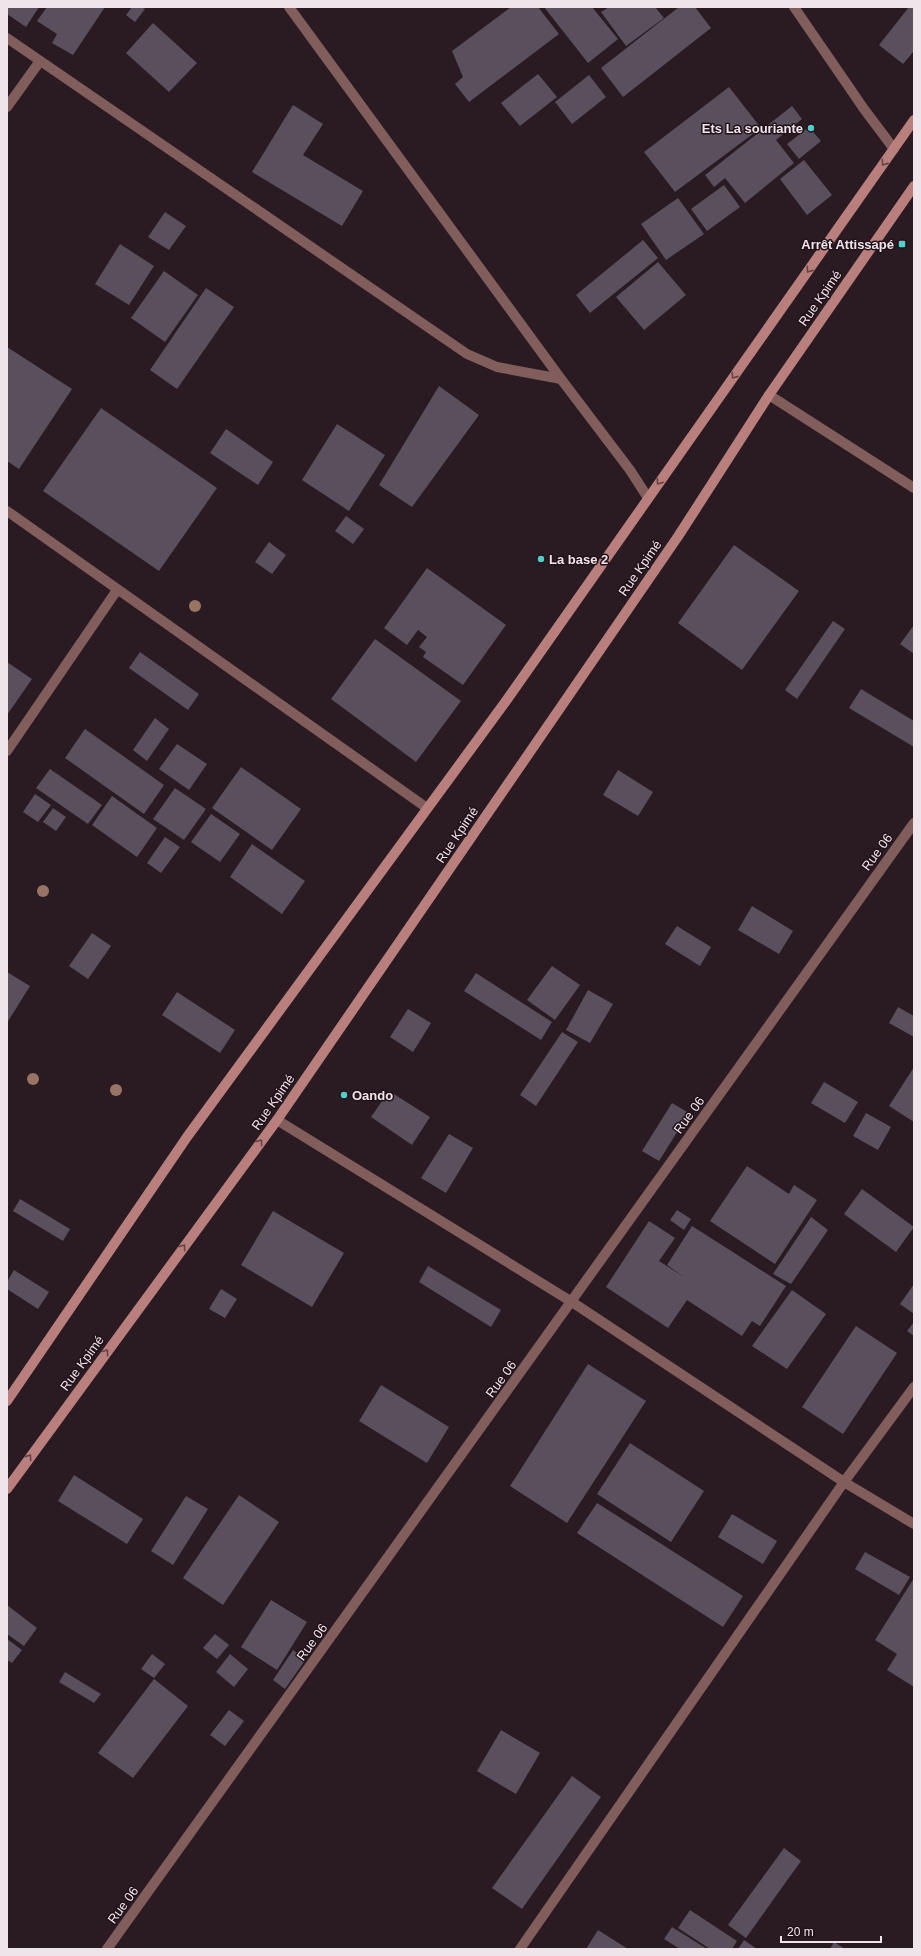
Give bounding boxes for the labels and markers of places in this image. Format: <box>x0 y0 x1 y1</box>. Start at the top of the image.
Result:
place label: Ets La souriante <box>702 121 803 136</box>
marker: Ets La souriante <box>806 123 816 133</box>
place label: Arrêt Attissapé <box>801 237 894 252</box>
marker: Arrêt Attissapé <box>897 239 907 249</box>
place label: La base 2 <box>549 552 608 567</box>
marker: La base 2 <box>536 554 546 564</box>
place label: Oando <box>352 1088 393 1103</box>
marker: Oando <box>339 1090 349 1100</box>

